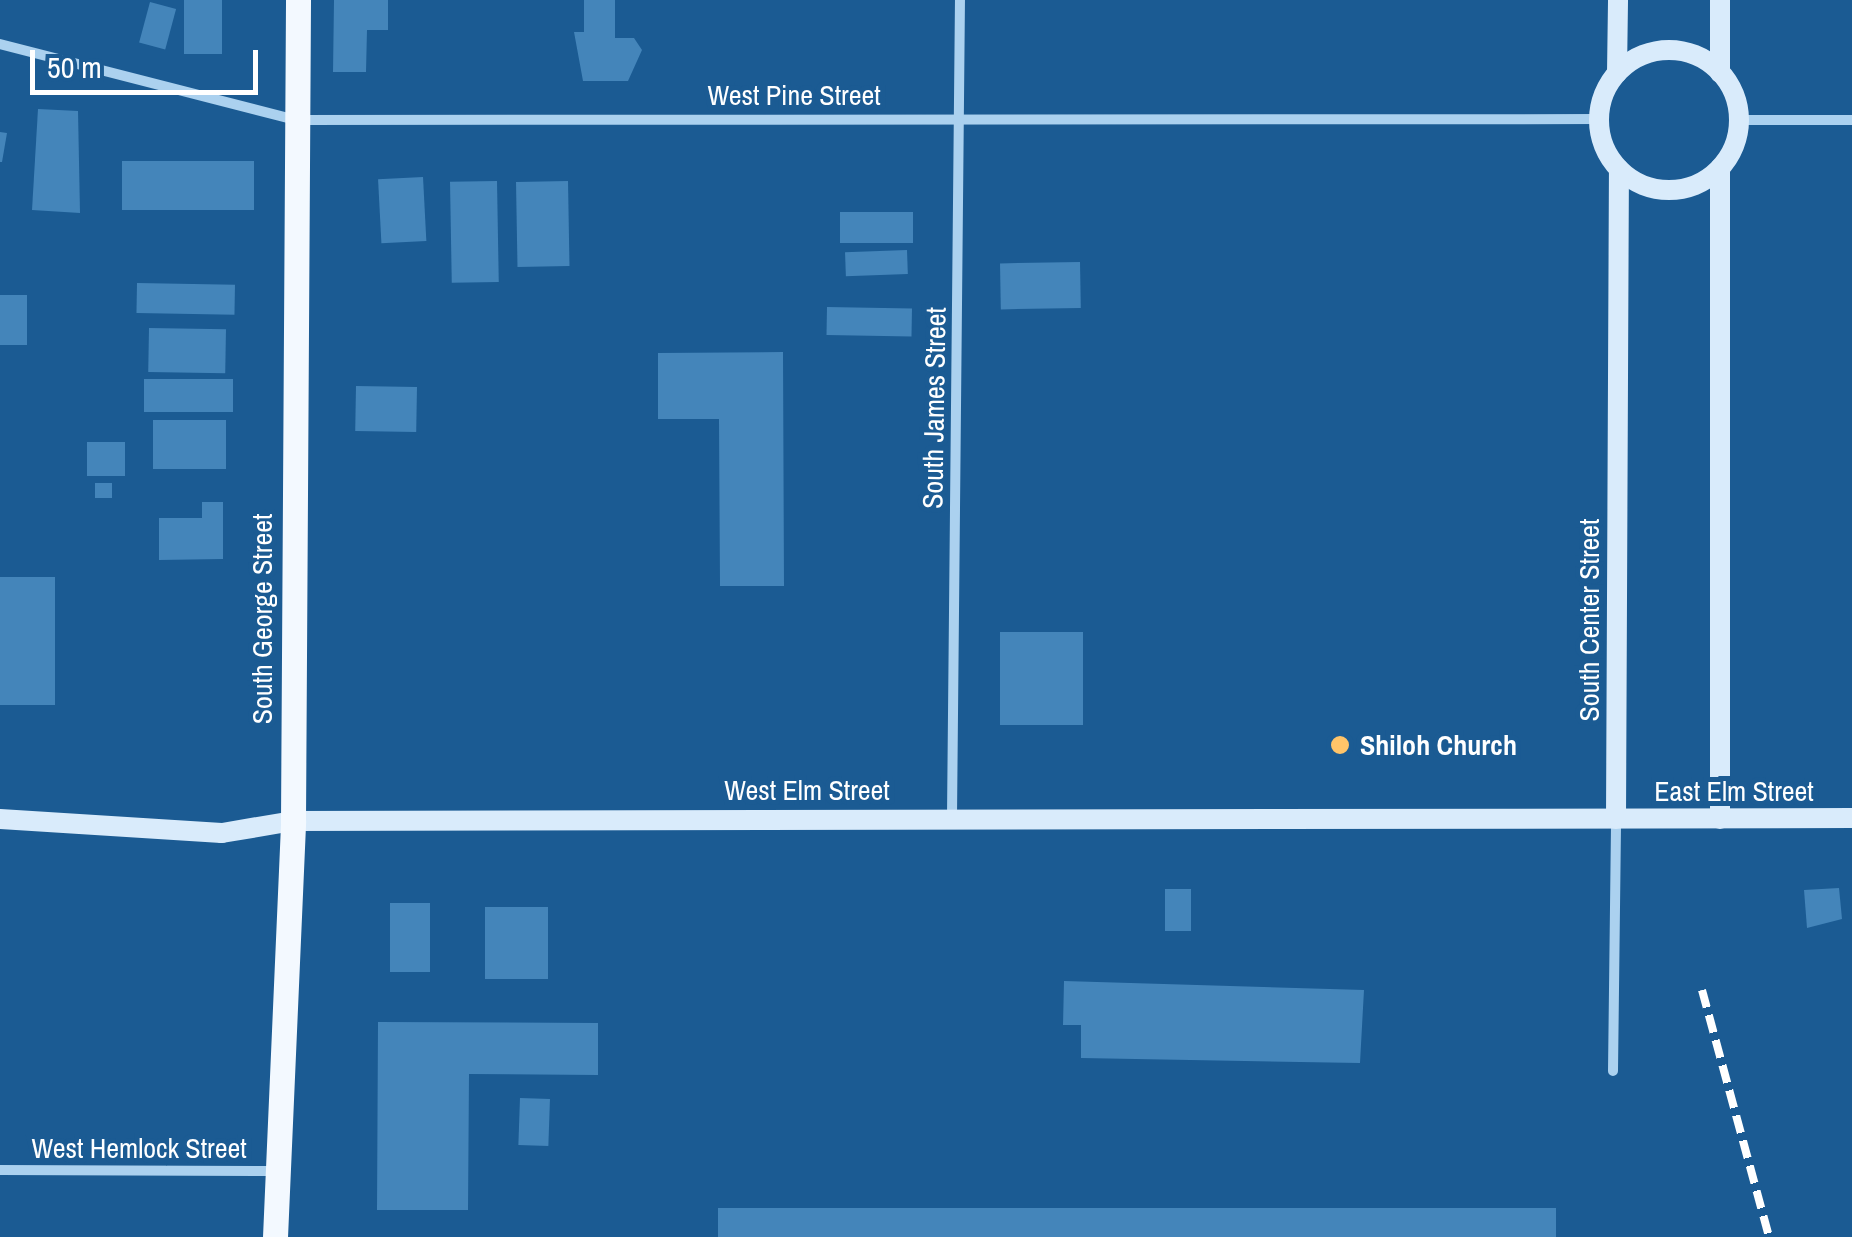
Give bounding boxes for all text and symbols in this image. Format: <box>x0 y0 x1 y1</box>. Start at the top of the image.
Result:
scale bar <box>35 30 262 92</box>
text: 50 m <box>47 47 102 87</box>
street label: West Pine Street <box>707 78 881 112</box>
street label: South James Street <box>915 307 953 509</box>
street label: South George Street <box>245 514 279 724</box>
street label: South Center Street <box>1572 519 1606 721</box>
place label: Shiloh Church <box>1360 728 1517 762</box>
marker: Shiloh Church <box>1329 734 1351 756</box>
street label: West Elm Street <box>724 773 890 807</box>
street label: East Elm Street <box>1654 774 1814 808</box>
street label: West Hemlock Street <box>31 1131 247 1165</box>

